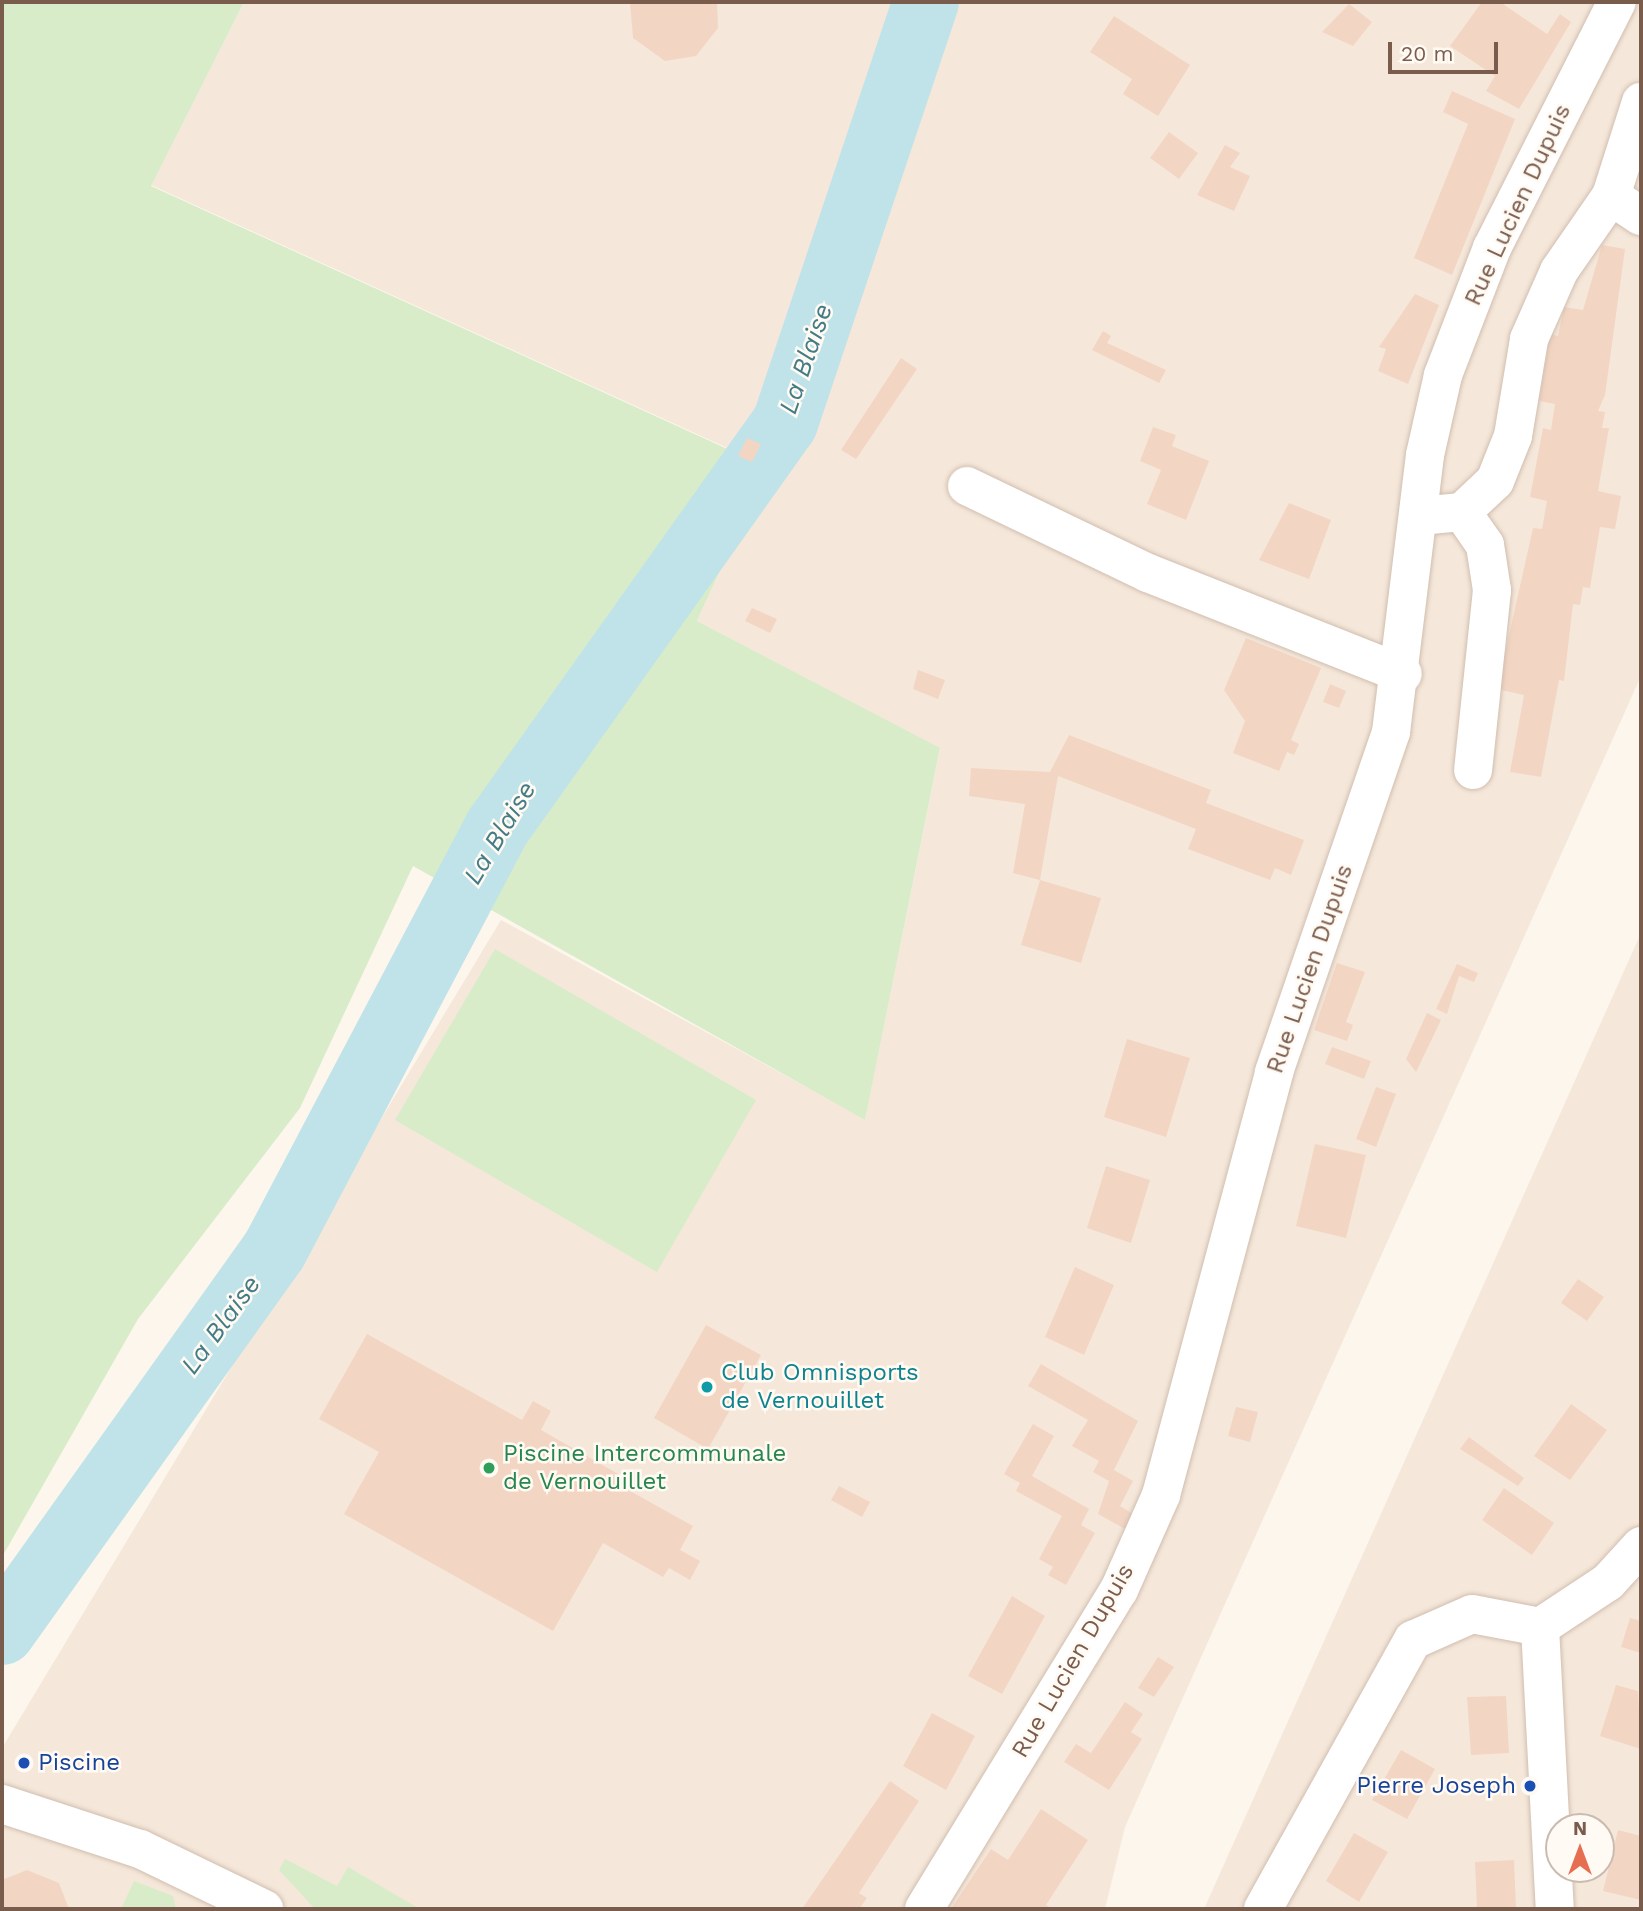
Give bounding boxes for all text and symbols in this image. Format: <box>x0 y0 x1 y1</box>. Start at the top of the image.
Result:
scale bar <box>1391 28 1501 72</box>
text: 20 m <box>1401 41 1453 66</box>
street label: Rue Lucien Dupuis <box>1459 100 1577 310</box>
water label: La Blaise <box>773 300 839 418</box>
water label: La Blaise <box>457 776 543 890</box>
street label: Rue Lucien Dupuis <box>1261 861 1359 1077</box>
water label: La Blaise <box>175 1270 267 1380</box>
place label: Club Omnisports de Vernouillet <box>721 1359 919 1415</box>
marker: Club Omnisports de Vernouillet <box>699 1379 715 1395</box>
place label: Piscine Intercommunale de Vernouillet <box>503 1440 786 1496</box>
marker: Piscine Intercommunale de Vernouillet <box>481 1460 497 1476</box>
street label: Rue Lucien Dupuis <box>1006 1559 1140 1763</box>
place label: Piscine <box>38 1749 120 1777</box>
marker: Piscine <box>16 1755 32 1771</box>
place label: Pierre Joseph <box>1356 1772 1516 1800</box>
marker: Pierre Joseph <box>1522 1778 1538 1794</box>
north arrow <box>1545 1813 1615 1883</box>
text: N <box>1573 1817 1587 1840</box>

